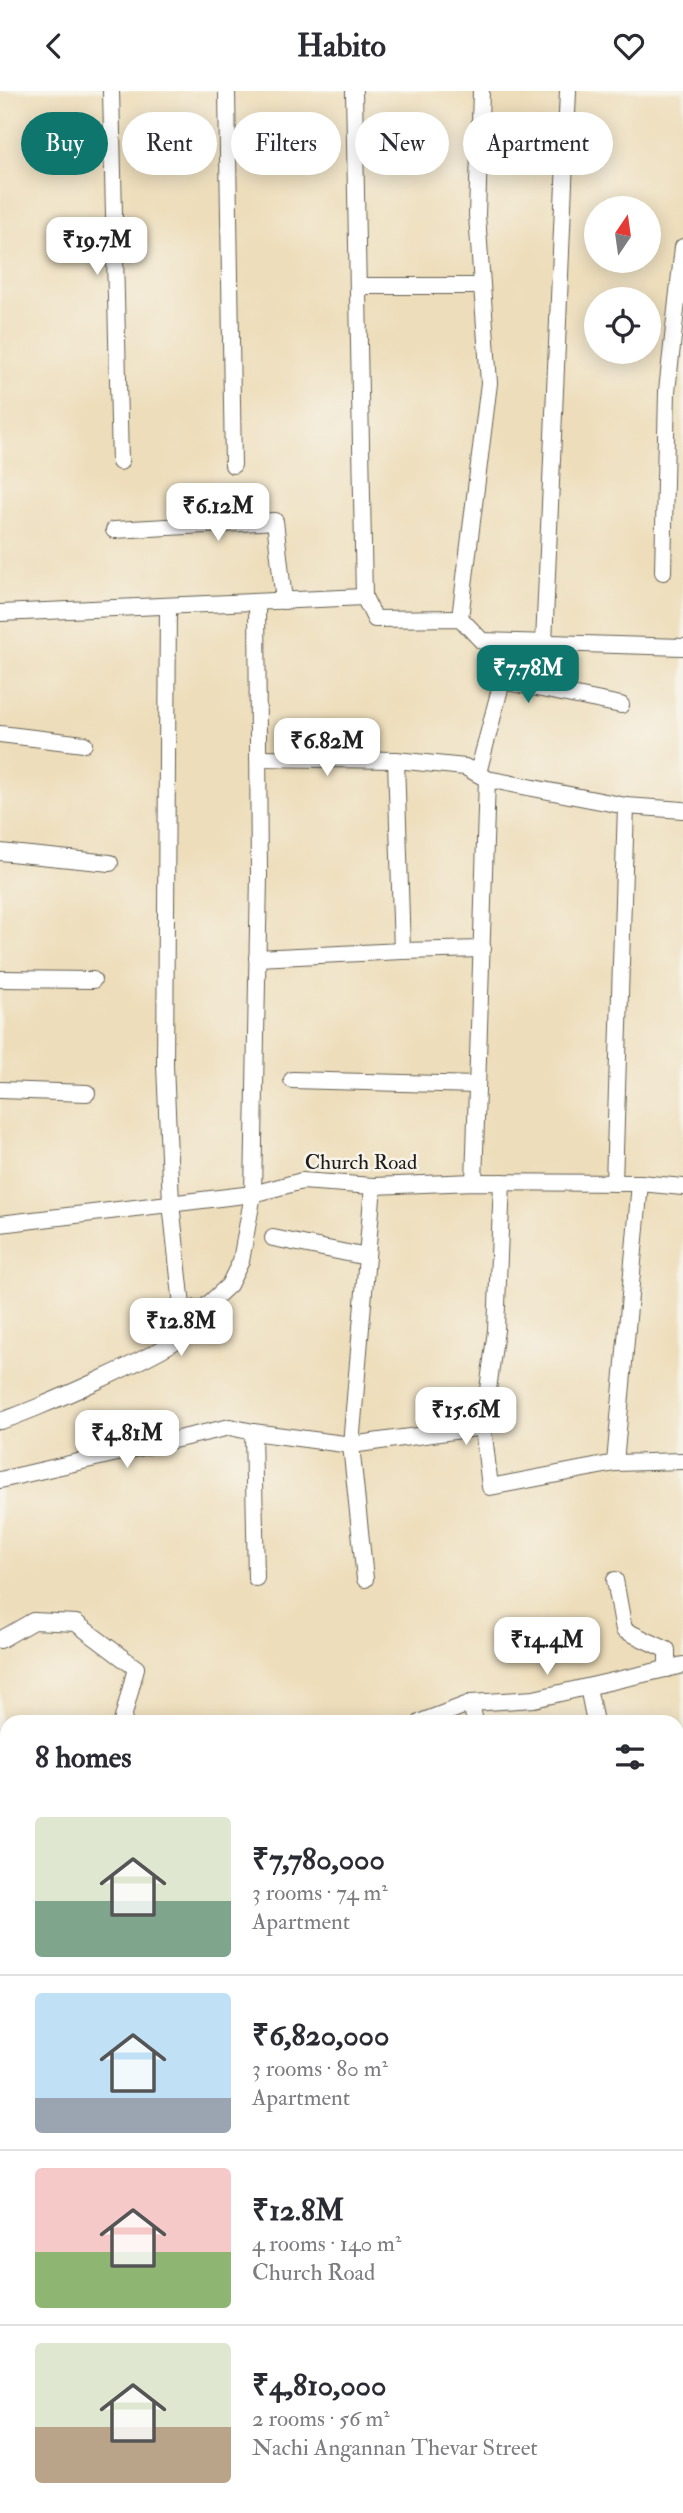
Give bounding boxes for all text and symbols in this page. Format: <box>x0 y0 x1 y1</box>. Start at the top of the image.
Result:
text: Habito <box>297 26 386 66</box>
icon: back <box>35 27 73 65</box>
icon: heart <box>610 27 648 65</box>
chip: Buy <box>21 112 108 175</box>
chip: Rent <box>122 112 217 175</box>
chip: Filters <box>231 112 341 175</box>
chip: New <box>355 112 449 175</box>
chip: Apartment <box>463 112 613 175</box>
north arrow <box>584 196 662 273</box>
map controls <box>584 196 661 364</box>
pin: ₹19.7M <box>40 218 154 277</box>
text: ₹19.7M <box>62 225 132 254</box>
button: locate <box>584 287 661 364</box>
pin: ₹6.12M <box>161 483 275 543</box>
text: ₹6.12M <box>182 491 254 520</box>
pin: ₹7.78M <box>471 645 585 705</box>
text: ₹7.78M <box>493 653 563 682</box>
pin: ₹6.82M <box>270 719 384 778</box>
text: ₹6.82M <box>290 726 364 755</box>
street label: Church Road <box>305 1149 418 1176</box>
pin: ₹12.8M <box>124 1299 238 1358</box>
text: ₹12.8M <box>146 1306 216 1335</box>
pin: ₹15.6M <box>409 1387 523 1447</box>
text: ₹15.6M <box>431 1395 501 1424</box>
pin: ₹4.81M <box>70 1411 184 1470</box>
text: ₹4.81M <box>91 1418 163 1447</box>
pin: ₹14.4M <box>490 1617 604 1677</box>
text: ₹14.4M <box>510 1625 584 1654</box>
icon: filters <box>611 1738 649 1776</box>
text: 8 homes <box>35 1739 132 1776</box>
text: ₹7,780,000 <box>252 1841 385 1878</box>
icon: home <box>91 1845 175 1929</box>
text: 3 rooms · 74 m² <box>252 1878 388 1907</box>
text: Apartment <box>252 1907 350 1936</box>
text: ₹6,820,000 <box>252 2017 389 2054</box>
icon: home <box>91 2021 175 2105</box>
text: 3 rooms · 80 m² <box>252 2054 388 2083</box>
text: Apartment <box>252 2083 350 2112</box>
text: ₹12.8M <box>252 2192 344 2229</box>
icon: home <box>91 2196 175 2280</box>
text: 4 rooms · 140 m² <box>252 2229 401 2258</box>
text: Church Road <box>252 2258 375 2287</box>
text: ₹4,810,000 <box>252 2367 386 2404</box>
icon: home <box>91 2371 175 2455</box>
text: 2 rooms · 56 m² <box>252 2404 390 2433</box>
text: Nachi Angannan Thevar Street <box>252 2433 538 2462</box>

